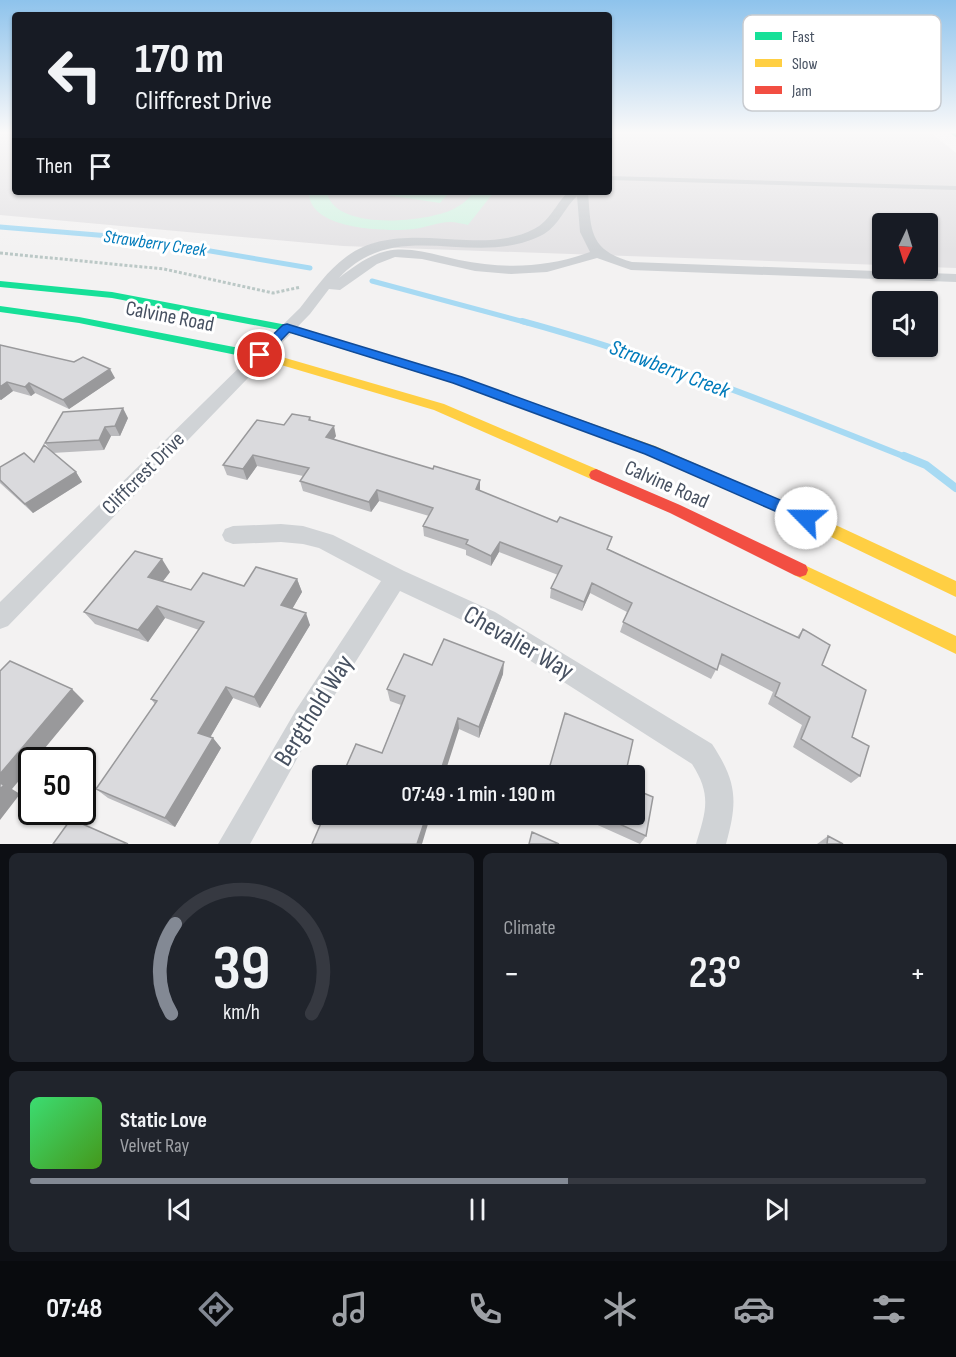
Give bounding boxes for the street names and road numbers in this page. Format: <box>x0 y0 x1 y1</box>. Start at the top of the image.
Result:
street label: Calvine Road <box>124 296 216 337</box>
street label: Cliffcrest Drive <box>97 427 190 520</box>
street label: Calvine Road <box>621 455 713 514</box>
street label: Chevalier Way <box>458 599 579 687</box>
street label: Bergthold Way <box>268 650 360 772</box>

